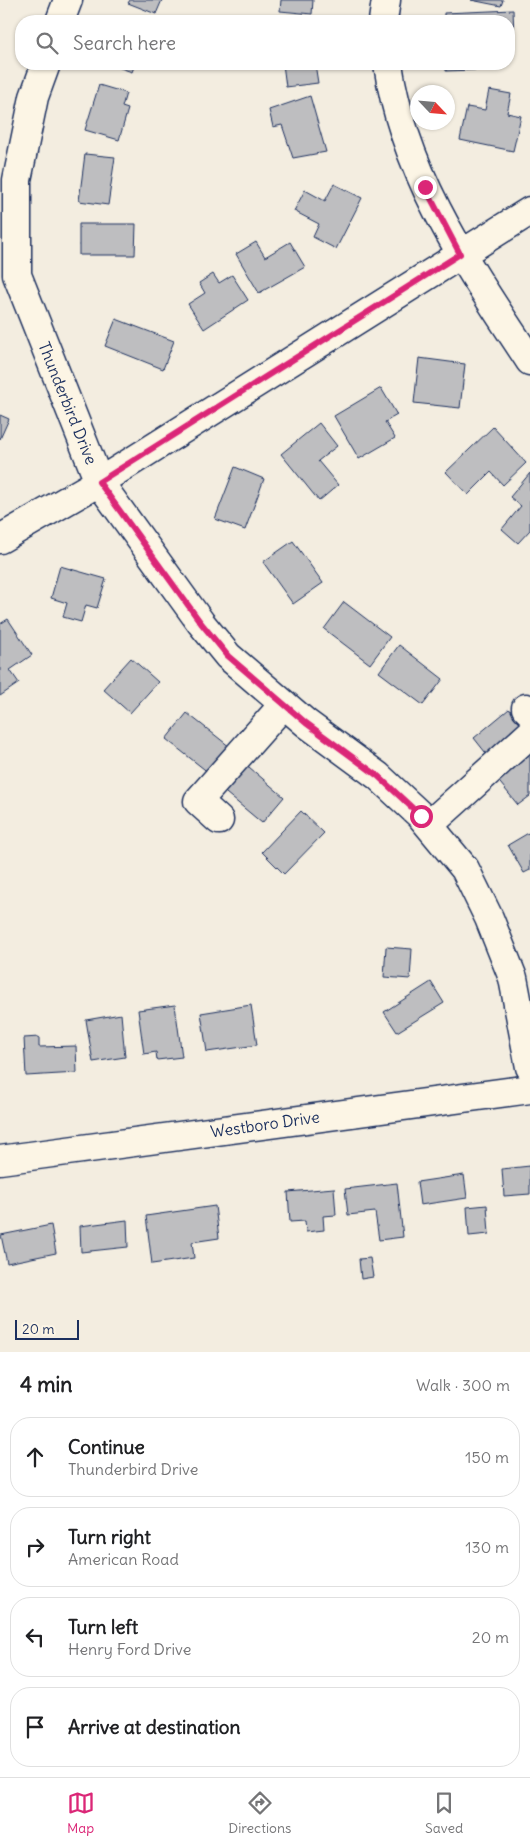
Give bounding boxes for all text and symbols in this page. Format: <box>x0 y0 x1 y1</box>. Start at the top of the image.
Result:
search box <box>15 15 515 70</box>
icon: search <box>33 29 61 57</box>
text: Search here <box>73 31 176 55</box>
north arrow <box>410 85 455 130</box>
route end <box>414 176 437 199</box>
street label: Thunderbird Drive <box>34 339 102 467</box>
route start <box>410 805 433 828</box>
street label: Westboro Drive <box>209 1106 321 1142</box>
scale bar <box>15 1317 79 1340</box>
text: 20 m <box>22 1320 55 1338</box>
text: 4 min <box>20 1371 72 1398</box>
text: Walk · 300 m <box>416 1375 510 1395</box>
text: Continue <box>68 1435 145 1459</box>
icon: ahead <box>21 1443 49 1471</box>
text: 150 m <box>465 1447 509 1467</box>
text: Thunderbird Drive <box>68 1459 198 1479</box>
text: Turn right <box>68 1525 151 1549</box>
icon: right <box>21 1533 49 1561</box>
text: 130 m <box>465 1537 509 1557</box>
text: American Road <box>68 1549 179 1569</box>
text: Turn left <box>68 1615 138 1639</box>
icon: left <box>21 1623 49 1651</box>
text: 20 m <box>472 1627 509 1647</box>
text: Henry Ford Drive <box>68 1639 191 1659</box>
icon: arrive <box>21 1713 49 1741</box>
text: Arrive at destination <box>68 1715 241 1739</box>
tab: Map <box>67 1789 95 1837</box>
tab: Directions <box>228 1789 291 1837</box>
tab: Saved <box>425 1789 463 1837</box>

